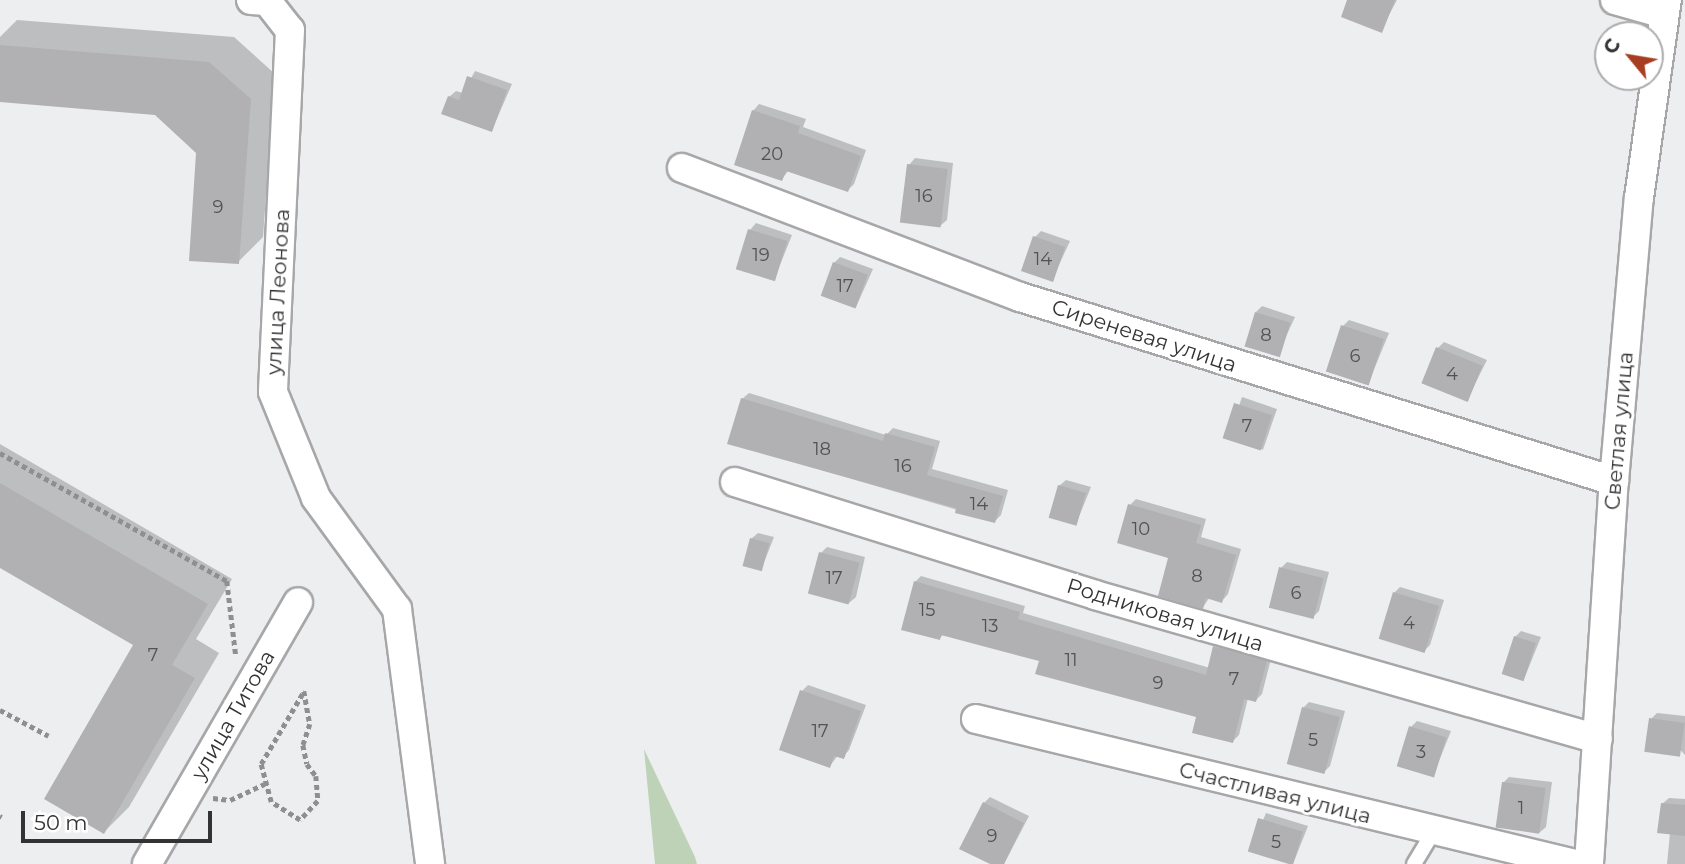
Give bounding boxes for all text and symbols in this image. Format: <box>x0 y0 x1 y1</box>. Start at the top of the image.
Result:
north arrow <box>1594 21 1664 91</box>
text: С <box>1599 35 1626 58</box>
house number: 20 <box>761 143 783 165</box>
house number: 16 <box>915 185 933 207</box>
house number: 9 <box>213 196 223 218</box>
street label: улица Леонова <box>261 208 295 376</box>
house number: 19 <box>752 244 770 266</box>
house number: 14 <box>1034 248 1052 270</box>
house number: 17 <box>836 275 854 297</box>
street label: Сиреневая улица <box>1048 294 1240 378</box>
house number: 8 <box>1260 324 1272 346</box>
house number: 6 <box>1350 345 1360 367</box>
street label: Светлая улица <box>1600 351 1638 511</box>
house number: 4 <box>1446 363 1458 385</box>
house number: 7 <box>1242 415 1252 437</box>
house number: 18 <box>813 438 831 460</box>
house number: 16 <box>894 455 912 477</box>
house number: 14 <box>970 493 988 515</box>
house number: 10 <box>1132 518 1150 540</box>
house number: 8 <box>1191 565 1203 587</box>
house number: 17 <box>825 567 843 589</box>
street label: Родниковая улица <box>1064 573 1266 657</box>
house number: 6 <box>1291 582 1301 604</box>
house number: 15 <box>919 599 935 621</box>
house number: 4 <box>1403 612 1415 634</box>
house number: 13 <box>982 615 998 637</box>
house number: 7 <box>148 644 158 666</box>
street label: улица Титова <box>186 646 280 784</box>
house number: 11 <box>1065 649 1077 671</box>
house number: 7 <box>1229 668 1239 690</box>
house number: 9 <box>1153 672 1163 694</box>
house number: 17 <box>811 720 829 742</box>
house number: 5 <box>1308 729 1318 751</box>
house number: 3 <box>1416 741 1426 763</box>
street label: Счастливая улица <box>1176 757 1374 829</box>
house number: 1 <box>1518 797 1524 819</box>
scale bar <box>24 798 215 842</box>
text: 50 m <box>34 810 88 835</box>
house number: 9 <box>987 825 997 847</box>
house number: 5 <box>1271 831 1281 853</box>

